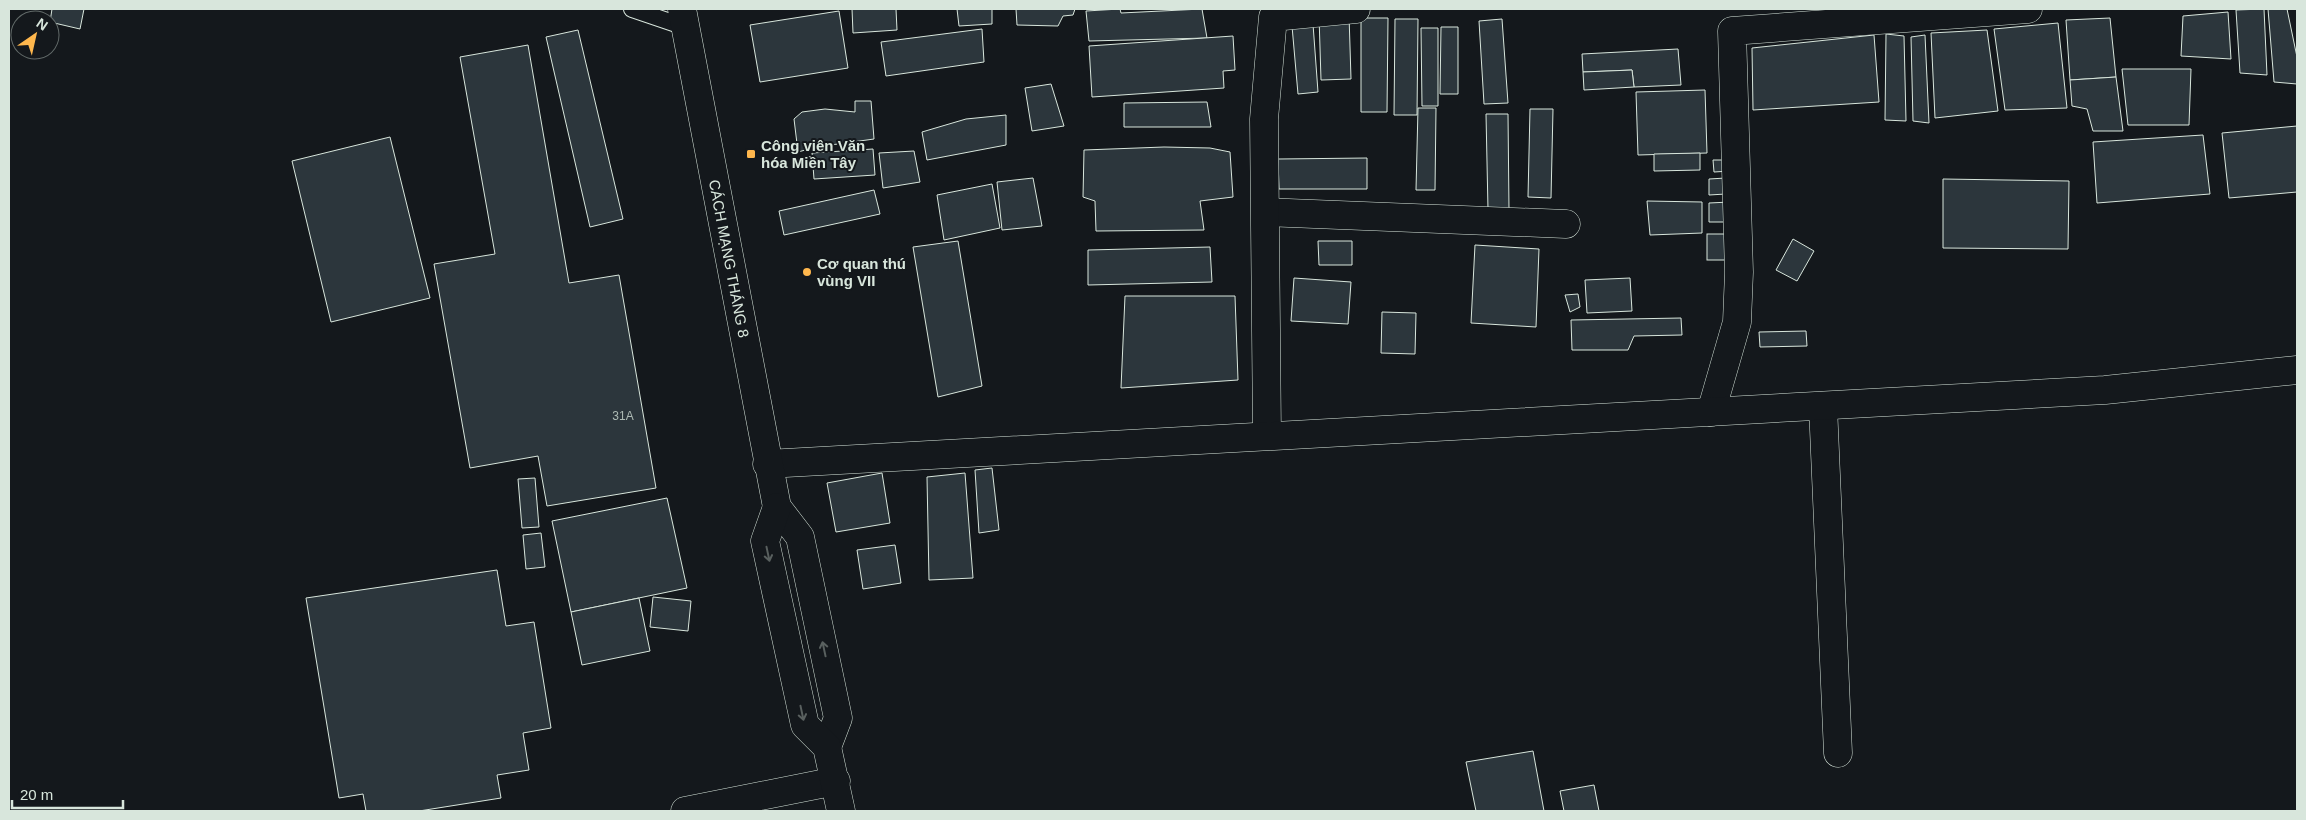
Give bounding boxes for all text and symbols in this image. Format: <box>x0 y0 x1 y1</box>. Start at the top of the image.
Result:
north arrow <box>10 10 60 60</box>
text: N <box>34 15 51 34</box>
place label: Công viên Văn hóa Miền Tây <box>761 137 865 171</box>
marker: Công viên Văn hóa Miền Tây <box>745 148 757 160</box>
street label: CÁCH MẠNG THÁNG 8 <box>706 178 753 339</box>
place label: Cơ quan thú vùng VII <box>817 255 906 289</box>
marker: Cơ quan thú vùng VII <box>801 266 813 278</box>
house number: 31A <box>612 409 634 423</box>
one-way arrow <box>764 545 773 561</box>
one-way arrow <box>818 641 828 657</box>
one-way arrow <box>798 704 807 720</box>
scale bar <box>12 778 124 810</box>
text: 20 m <box>20 786 53 803</box>

